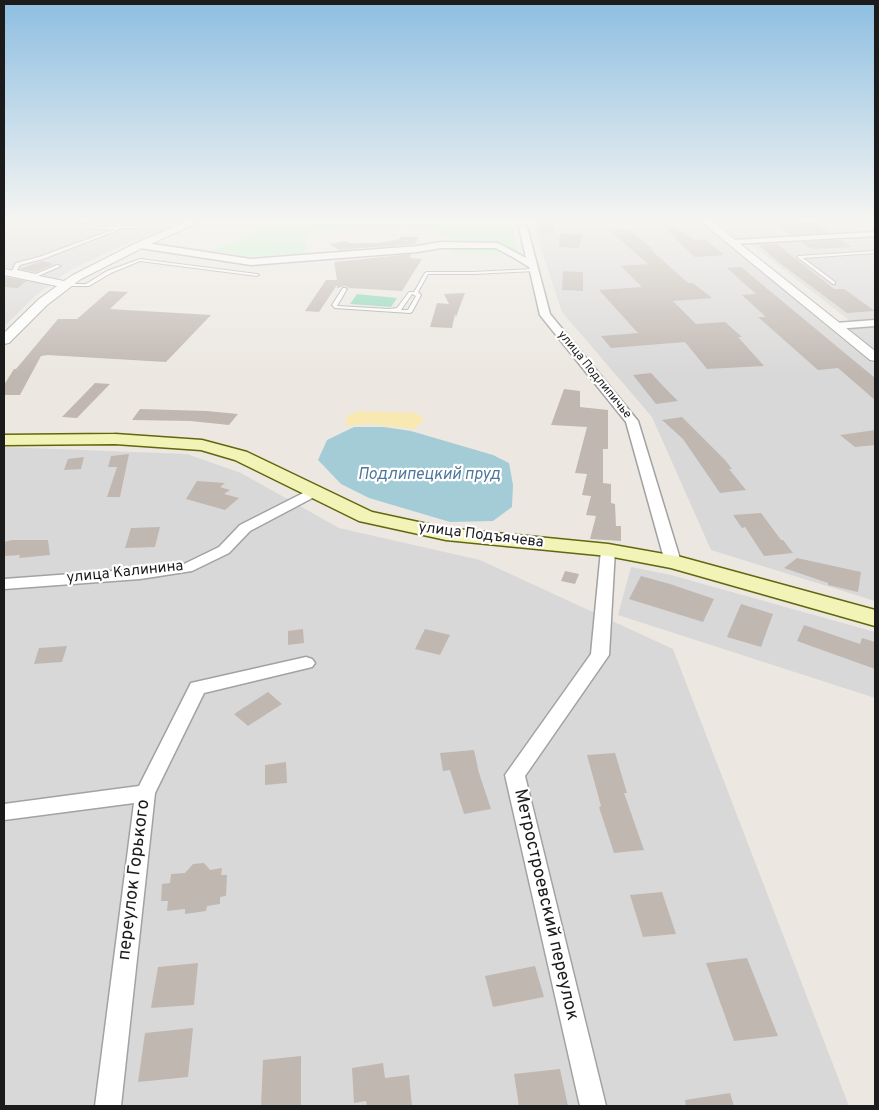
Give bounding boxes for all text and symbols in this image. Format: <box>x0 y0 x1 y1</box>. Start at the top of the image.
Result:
street label: улица Подлипичье <box>554 328 634 422</box>
water label: Подлипецкий пруд <box>358 466 500 486</box>
street label: улица Подъячева <box>417 519 545 553</box>
street label: улица Калинина <box>66 558 184 588</box>
street label: Метростроевский переулок <box>508 787 582 1023</box>
street label: переулок Горького <box>114 798 156 962</box>

